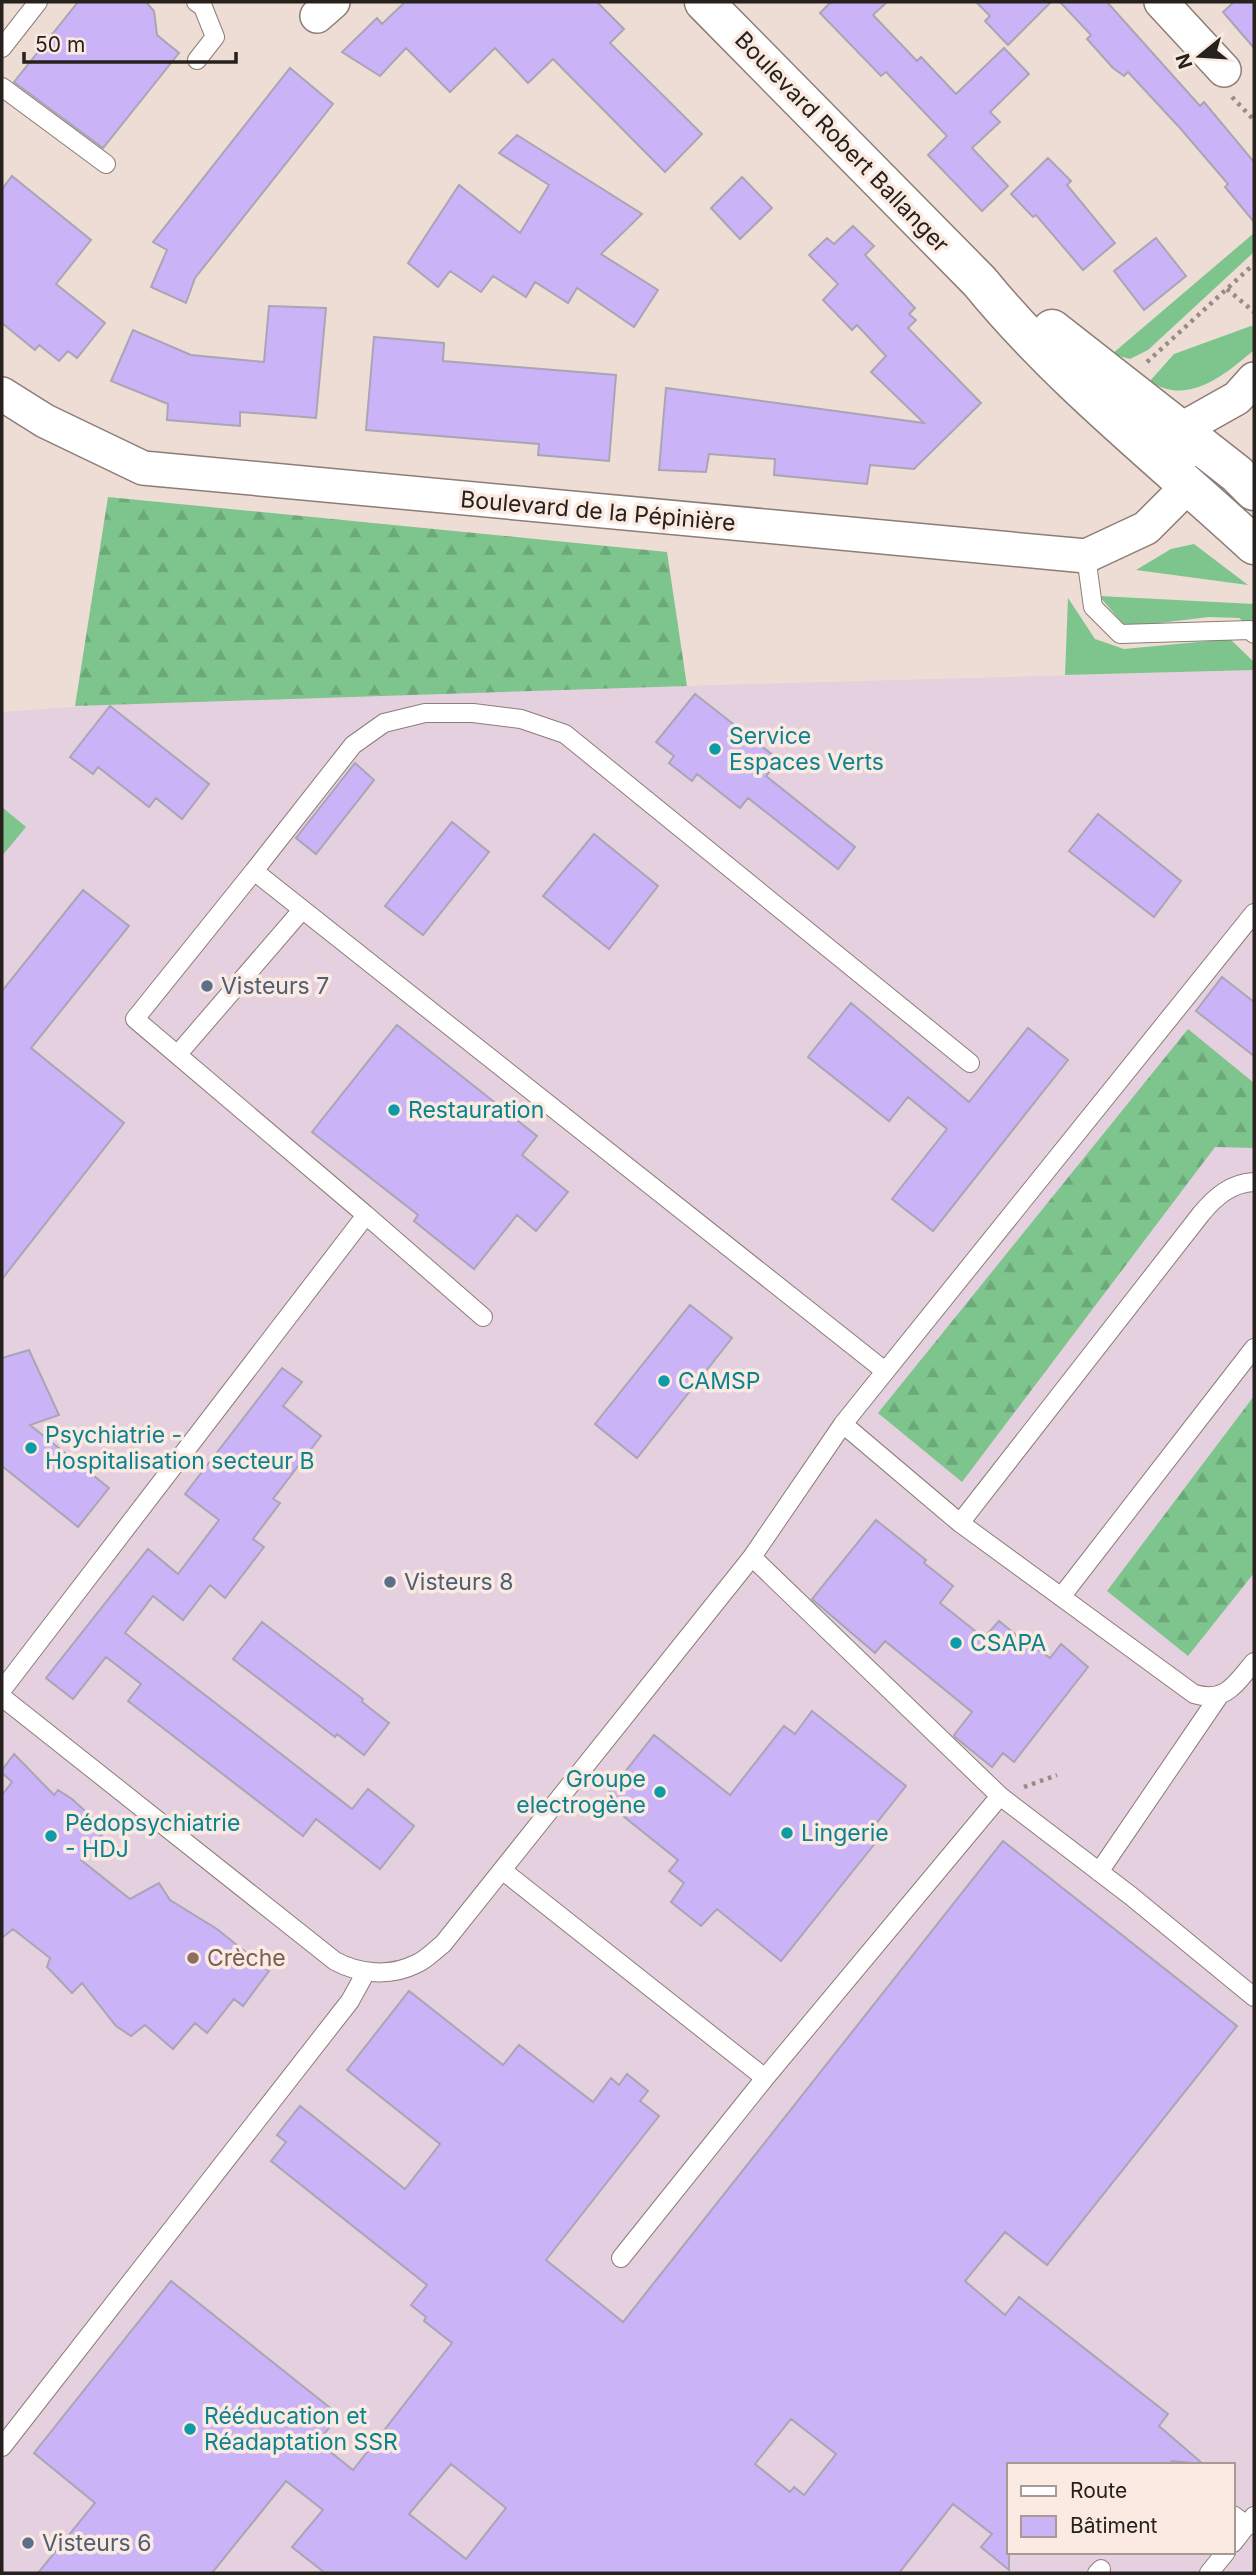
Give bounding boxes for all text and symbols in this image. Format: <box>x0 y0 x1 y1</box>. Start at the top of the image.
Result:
scale bar <box>24 21 236 65</box>
north arrow <box>1165 21 1235 91</box>
street label: Boulevard Robert Ballanger <box>729 26 955 258</box>
text: 50 m <box>35 32 85 57</box>
text: N <box>1171 51 1197 72</box>
street label: Boulevard de la Pépinière <box>459 485 737 537</box>
place label: Service Espaces Verts <box>729 722 884 776</box>
marker: Service Espaces Verts <box>707 741 723 757</box>
place label: Visteurs 7 <box>221 972 329 1000</box>
marker: Visteurs 7 <box>199 978 215 994</box>
place label: Restauration <box>408 1096 544 1124</box>
marker: Restauration <box>386 1102 402 1118</box>
place label: CAMSP <box>678 1367 760 1395</box>
marker: CAMSP <box>656 1373 672 1389</box>
place label: Psychiatrie - Hospitalisation secteur B <box>45 1421 315 1475</box>
marker: Psychiatrie - Hospitalisation secteur B <box>23 1440 39 1456</box>
place label: Visteurs 8 <box>404 1568 513 1596</box>
marker: Visteurs 8 <box>382 1574 398 1590</box>
place label: CSAPA <box>970 1629 1046 1657</box>
marker: CSAPA <box>948 1635 964 1651</box>
place label: Groupe electrogène <box>516 1765 646 1819</box>
marker: Groupe electrogène <box>652 1784 668 1800</box>
place label: Pédopsychiatrie - HDJ <box>65 1809 240 1863</box>
place label: Lingerie <box>801 1819 889 1847</box>
marker: Lingerie <box>779 1825 795 1841</box>
marker: Pédopsychiatrie - HDJ <box>43 1828 59 1844</box>
place label: Crèche <box>207 1944 286 1972</box>
marker: Crèche <box>185 1950 201 1966</box>
place label: Rééducation et Réadaptation SSR <box>204 2402 398 2456</box>
marker: Rééducation et Réadaptation SSR <box>182 2421 198 2437</box>
legend <box>1007 2463 1235 2554</box>
text: Route <box>1070 2478 1127 2503</box>
text: Bâtiment <box>1070 2513 1158 2538</box>
place label: Visteurs 6 <box>42 2529 151 2557</box>
marker: Visteurs 6 <box>20 2535 36 2551</box>

